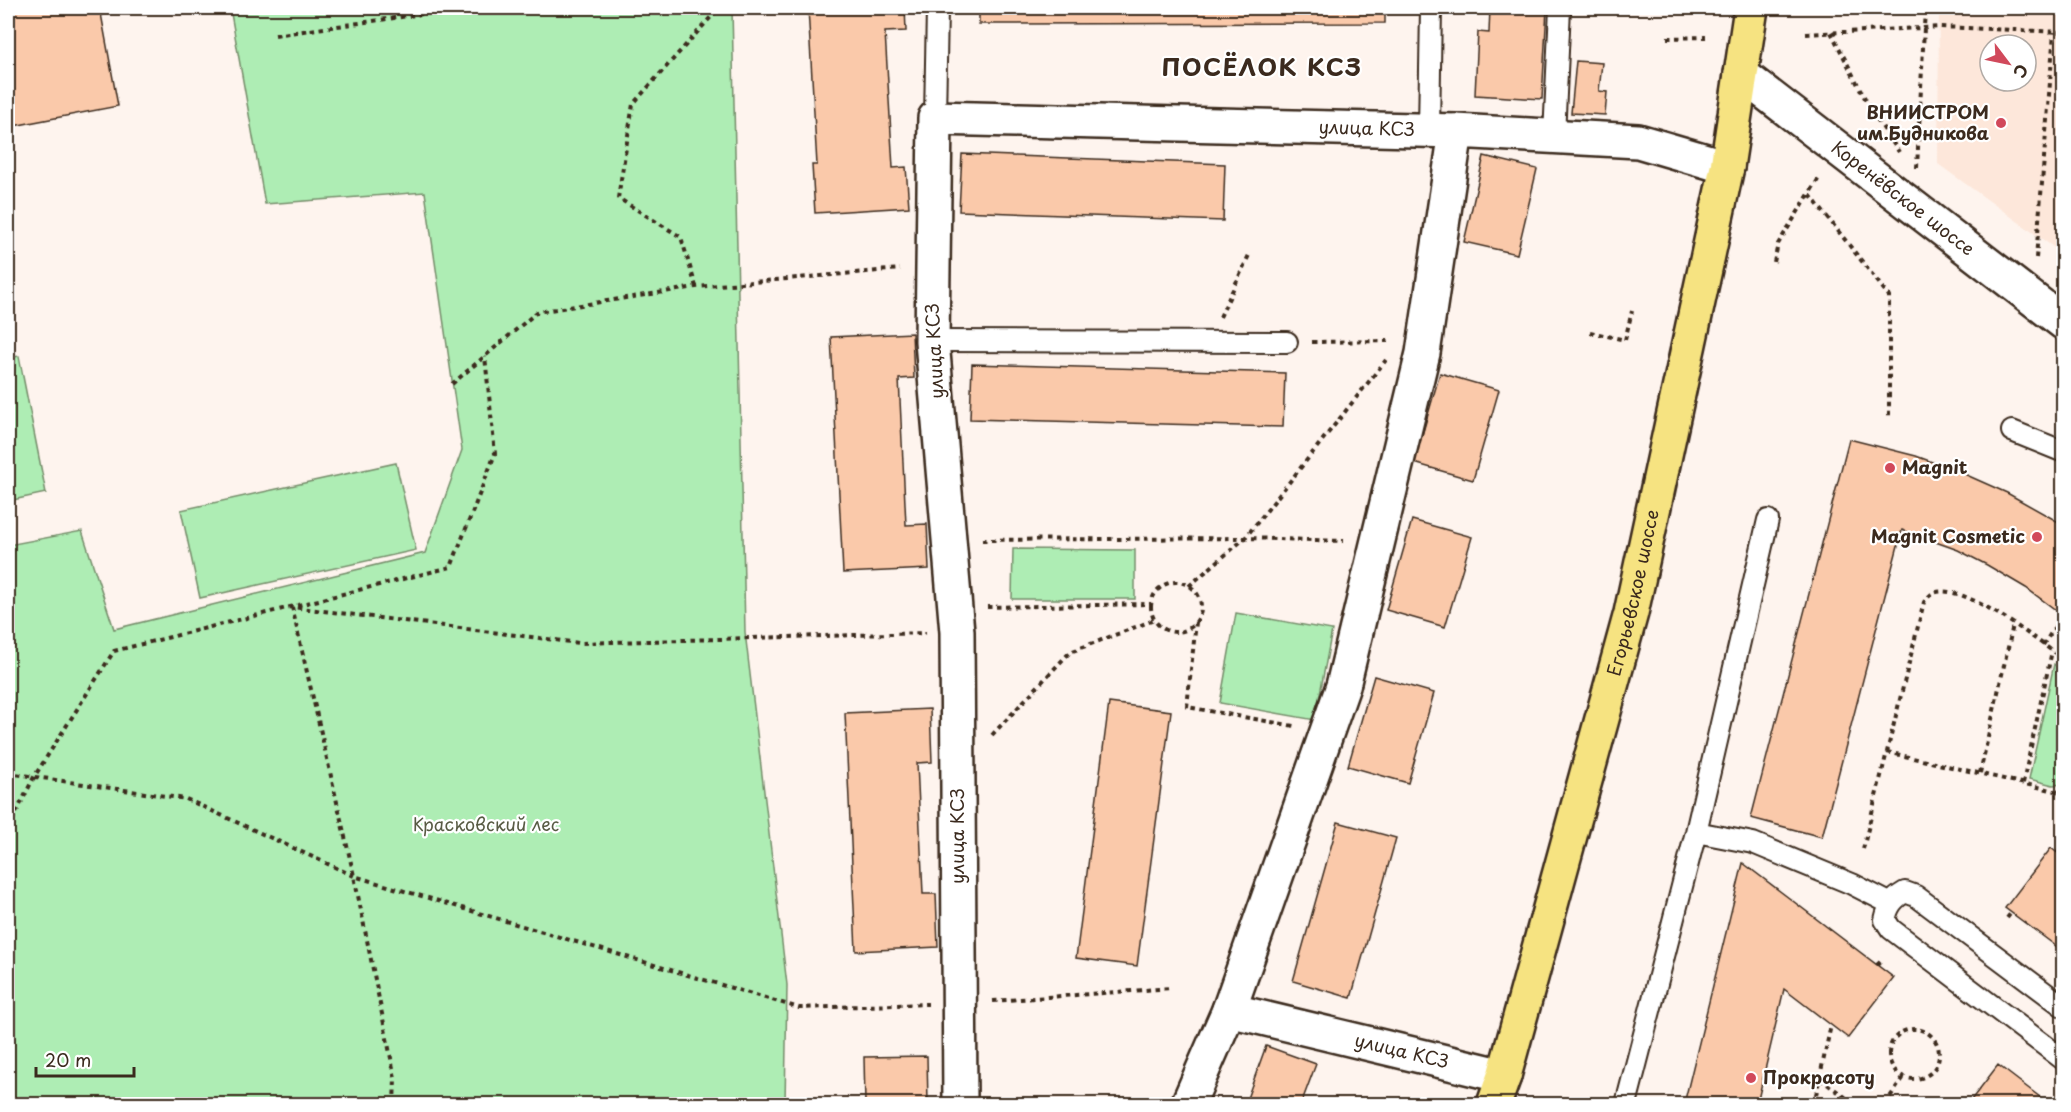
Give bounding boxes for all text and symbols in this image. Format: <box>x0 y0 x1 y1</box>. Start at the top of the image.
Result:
north arrow <box>1978 33 2038 93</box>
district label: ПОСЁЛОК КСЗ <box>1161 48 1363 84</box>
text: С <box>2008 60 2035 83</box>
place label: ВНИИСТРОМ им.Будникова <box>1857 98 1989 146</box>
street label: улица КСЗ <box>1318 113 1415 142</box>
marker: ВНИИСТРОМ им.Будникова <box>1994 116 2008 130</box>
street label: Коренёвское шоссе <box>1826 133 1981 261</box>
street label: улица КСЗ <box>918 302 949 400</box>
place label: Magnit <box>1902 453 1968 480</box>
marker: Magnit <box>1883 461 1897 475</box>
street label: Егорьевское шоссе <box>1599 507 1665 679</box>
place label: Magnit Cosmetic <box>1871 522 2025 549</box>
marker: Magnit Cosmetic <box>2030 530 2044 544</box>
street label: улица КСЗ <box>943 788 970 884</box>
park label: Красковский лес <box>413 810 559 837</box>
street label: улица КСЗ <box>1352 1026 1452 1074</box>
scale bar <box>36 1040 134 1078</box>
text: 20 m <box>45 1046 91 1073</box>
place label: Прокрасоту <box>1763 1063 1875 1090</box>
marker: Прокрасоту <box>1744 1071 1758 1085</box>

